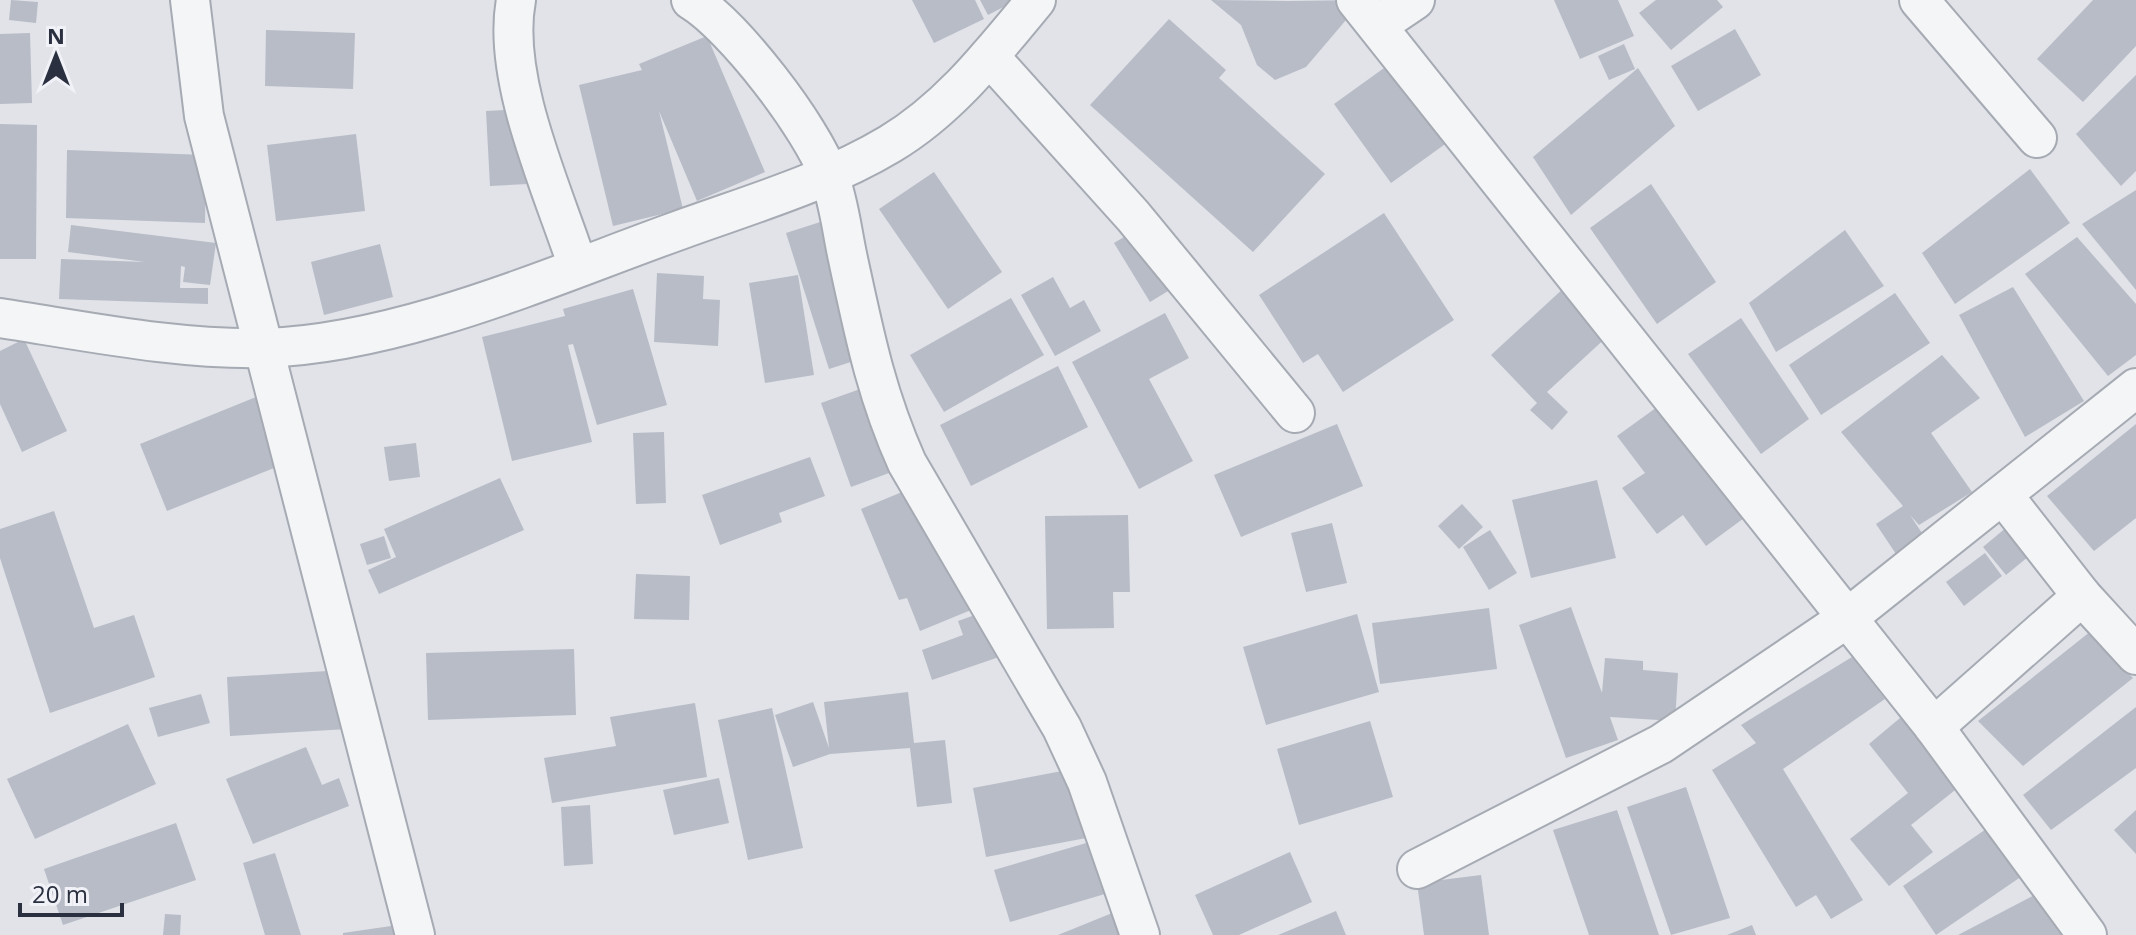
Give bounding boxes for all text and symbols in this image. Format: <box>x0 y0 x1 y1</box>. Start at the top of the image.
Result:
north arrow <box>16 16 96 96</box>
text: N <box>47 20 65 50</box>
scale bar <box>20 867 122 917</box>
text: 20 m <box>32 877 88 910</box>

